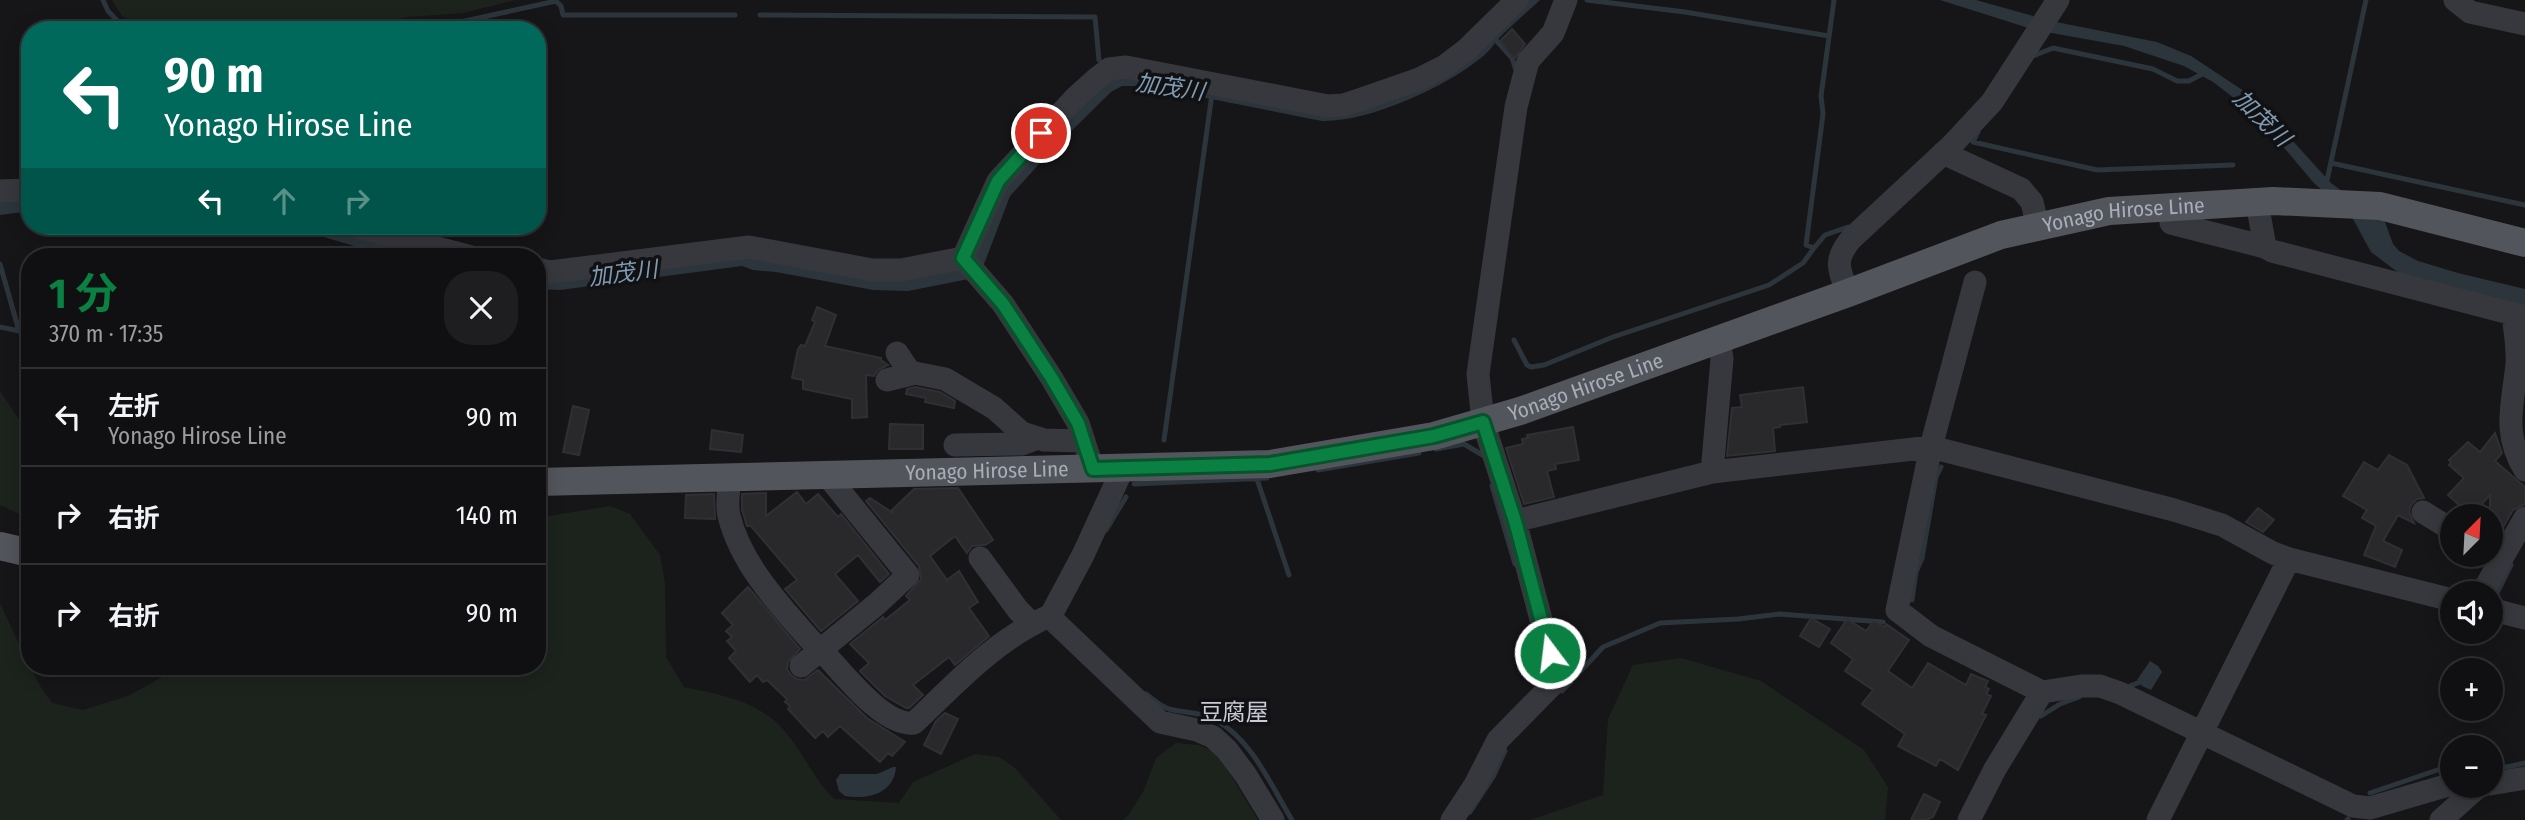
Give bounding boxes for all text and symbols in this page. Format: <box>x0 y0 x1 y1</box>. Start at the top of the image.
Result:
text: 90 m <box>164 46 264 105</box>
icon: left <box>49 49 140 140</box>
water label: 加茂川 <box>1134 68 1209 106</box>
water label: 加茂川 <box>2227 84 2299 154</box>
pin <box>1011 103 1071 163</box>
text: Yonago Hirose Line <box>164 106 412 144</box>
icon: arrive <box>1022 114 1060 152</box>
icon: left <box>192 182 230 220</box>
icon: ahead <box>265 182 303 220</box>
icon: right <box>338 182 376 220</box>
street label: Yonago Hirose Line <box>2040 192 2205 238</box>
water label: 加茂川 <box>587 255 662 291</box>
text: 1 分 <box>49 269 118 319</box>
button: close <box>444 271 518 345</box>
text: 370 m · 17:35 <box>49 320 163 348</box>
street label: Yonago Hirose Line <box>1505 348 1667 427</box>
text: 左折 <box>108 391 160 422</box>
icon: left <box>49 398 87 436</box>
text: 90 m <box>466 402 518 433</box>
text: Yonago Hirose Line <box>108 422 287 450</box>
street label: Yonago Hirose Line <box>905 456 1069 486</box>
icon: right <box>49 496 87 534</box>
text: 140 m <box>456 500 518 531</box>
text: 右折 <box>108 503 160 534</box>
north arrow <box>2440 504 2502 567</box>
map controls <box>2440 504 2503 798</box>
button: sound <box>2440 581 2503 644</box>
icon: right <box>49 594 87 632</box>
text: 90 m <box>466 598 518 629</box>
text: 右折 <box>108 601 160 632</box>
position arrow <box>1513 616 1587 690</box>
button: + <box>2440 658 2503 721</box>
district label: 豆腐屋 <box>1200 698 1269 726</box>
button: − <box>2440 735 2503 798</box>

